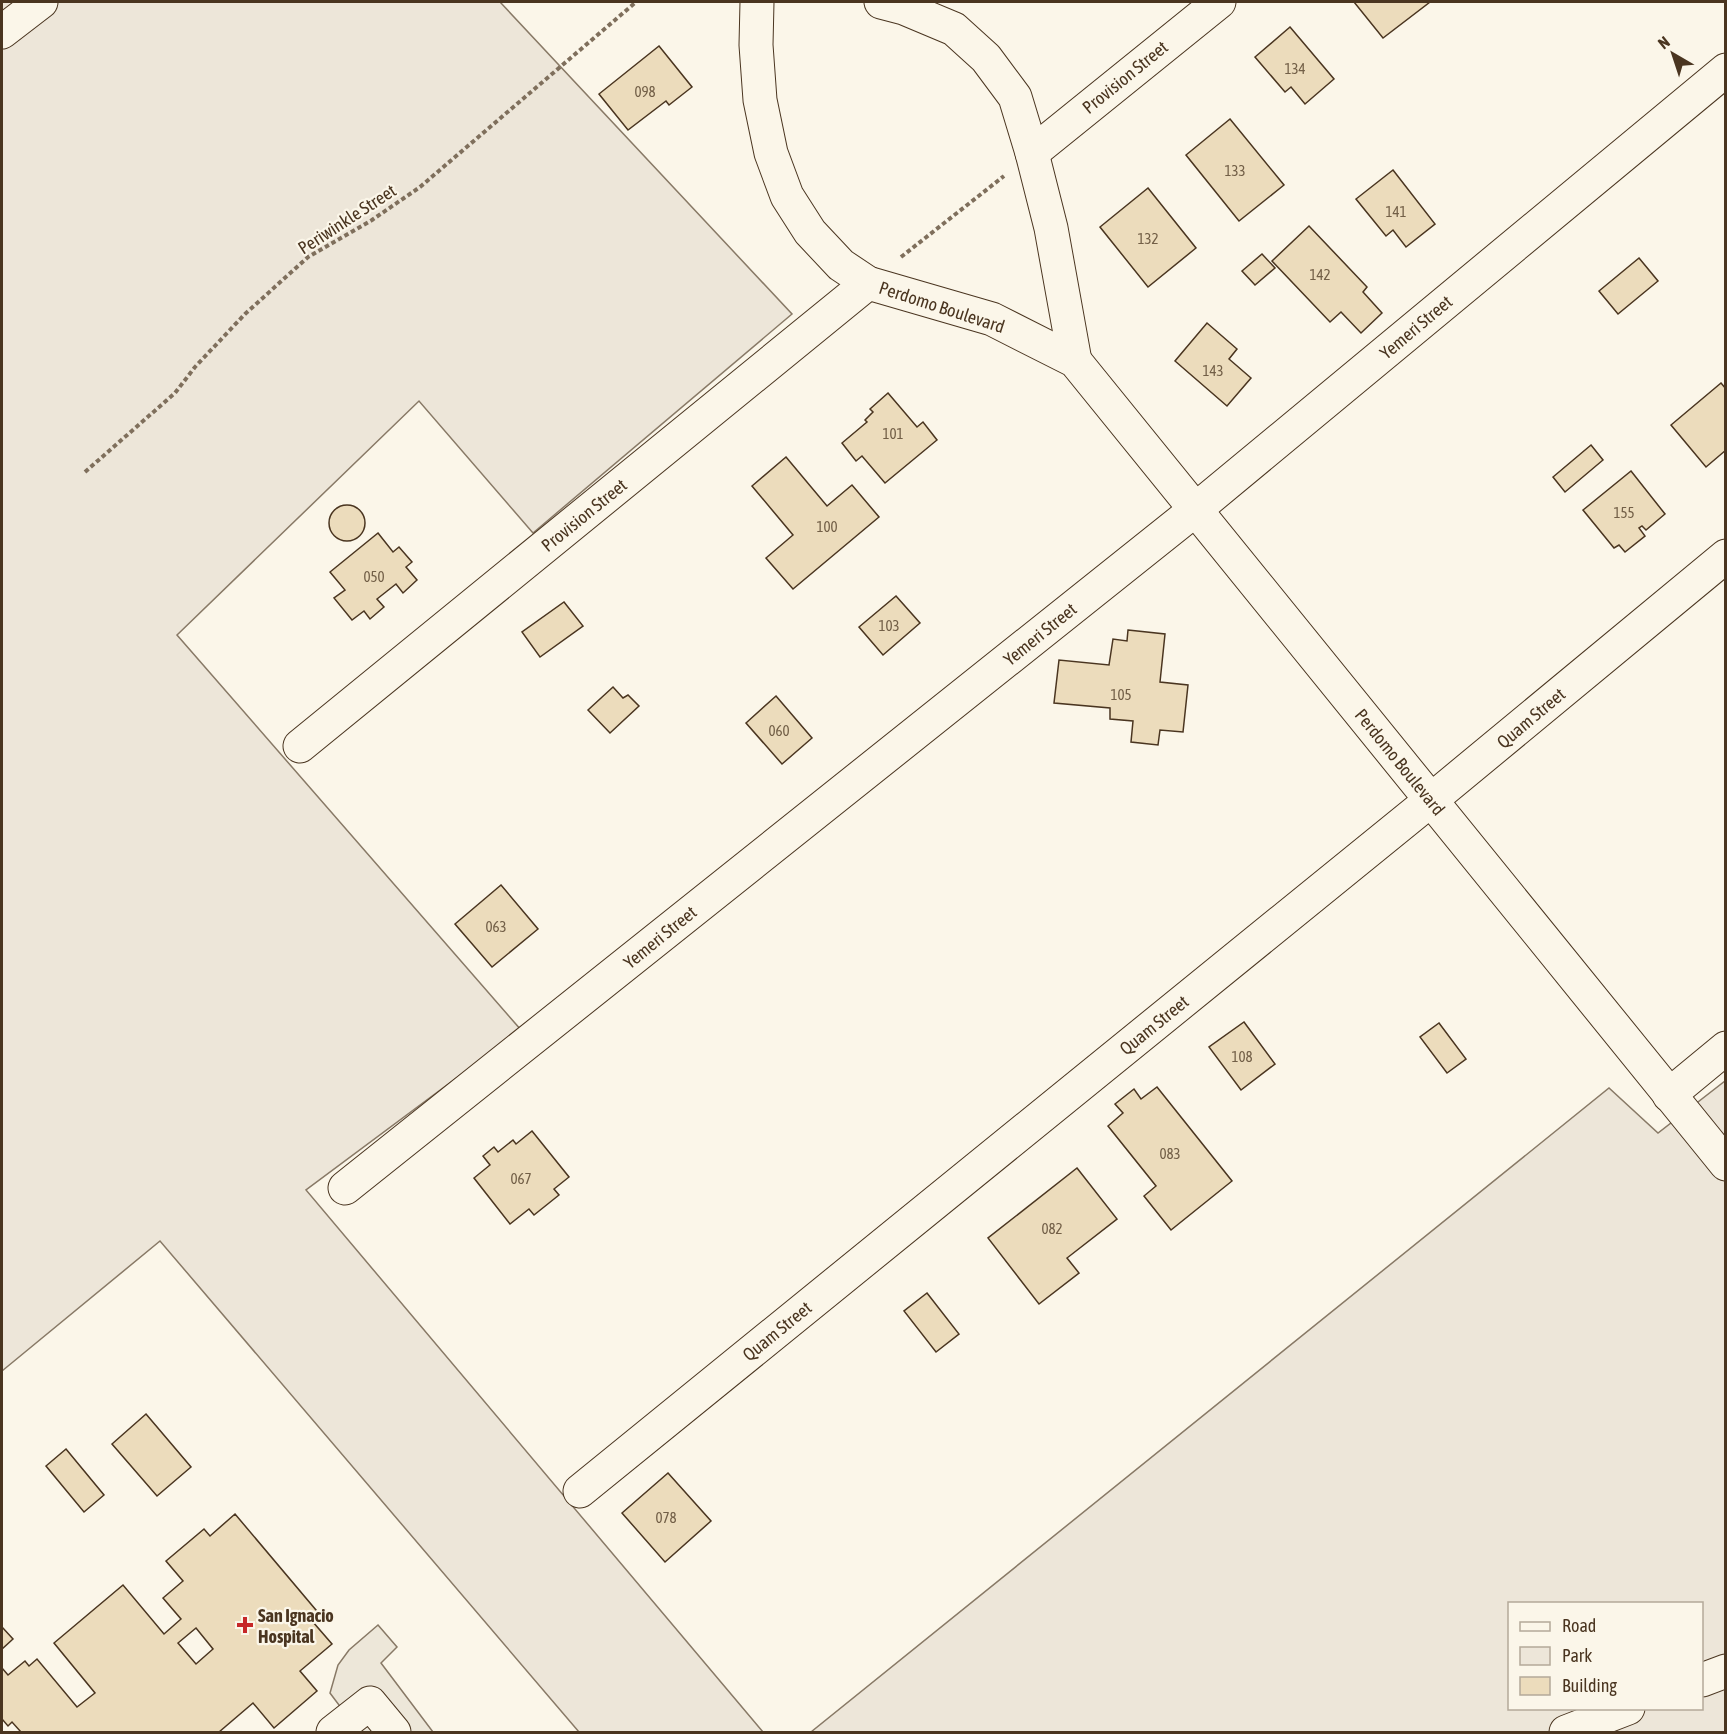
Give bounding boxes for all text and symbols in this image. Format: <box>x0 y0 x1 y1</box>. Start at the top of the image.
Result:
north arrow <box>1643 24 1703 84</box>
text: N <box>1654 32 1673 52</box>
street label: Provision Street <box>1078 36 1172 118</box>
house number: 134 <box>1284 60 1306 77</box>
house number: 098 <box>634 83 656 100</box>
house number: 133 <box>1224 162 1246 179</box>
street label: Periwinkle Street <box>294 180 400 258</box>
house number: 141 <box>1385 203 1407 220</box>
house number: 132 <box>1137 230 1159 247</box>
house number: 142 <box>1309 266 1331 283</box>
street label: Perdomo Boulevard <box>877 277 1007 337</box>
street label: Yemeri Street <box>1376 291 1456 363</box>
house number: 143 <box>1202 362 1224 379</box>
house number: 101 <box>882 425 904 442</box>
street label: Provision Street <box>537 474 631 556</box>
house number: 155 <box>1613 504 1635 521</box>
house number: 100 <box>816 518 838 535</box>
house number: 050 <box>363 568 385 585</box>
street label: Yemeri Street <box>999 598 1081 670</box>
house number: 103 <box>878 617 900 634</box>
street label: Quam Street <box>1493 683 1569 753</box>
house number: 105 <box>1110 686 1132 703</box>
street label: Perdomo Boulevard <box>1351 705 1449 819</box>
house number: 060 <box>768 722 790 739</box>
street label: Yemeri Street <box>619 901 701 973</box>
house number: 063 <box>485 918 507 935</box>
street label: Quam Street <box>1115 991 1193 1059</box>
house number: 108 <box>1231 1048 1253 1065</box>
house number: 083 <box>1159 1145 1181 1162</box>
house number: 067 <box>510 1170 532 1187</box>
house number: 082 <box>1041 1220 1063 1237</box>
street label: Quam Street <box>738 1297 816 1365</box>
house number: 078 <box>655 1509 677 1526</box>
legend <box>1508 1602 1703 1710</box>
place label: San Ignacio Hospital <box>258 1605 334 1647</box>
text: Road <box>1562 1615 1596 1636</box>
marker: San Ignacio Hospital <box>236 1616 254 1634</box>
text: Park <box>1562 1645 1592 1666</box>
text: Building <box>1562 1675 1617 1696</box>

